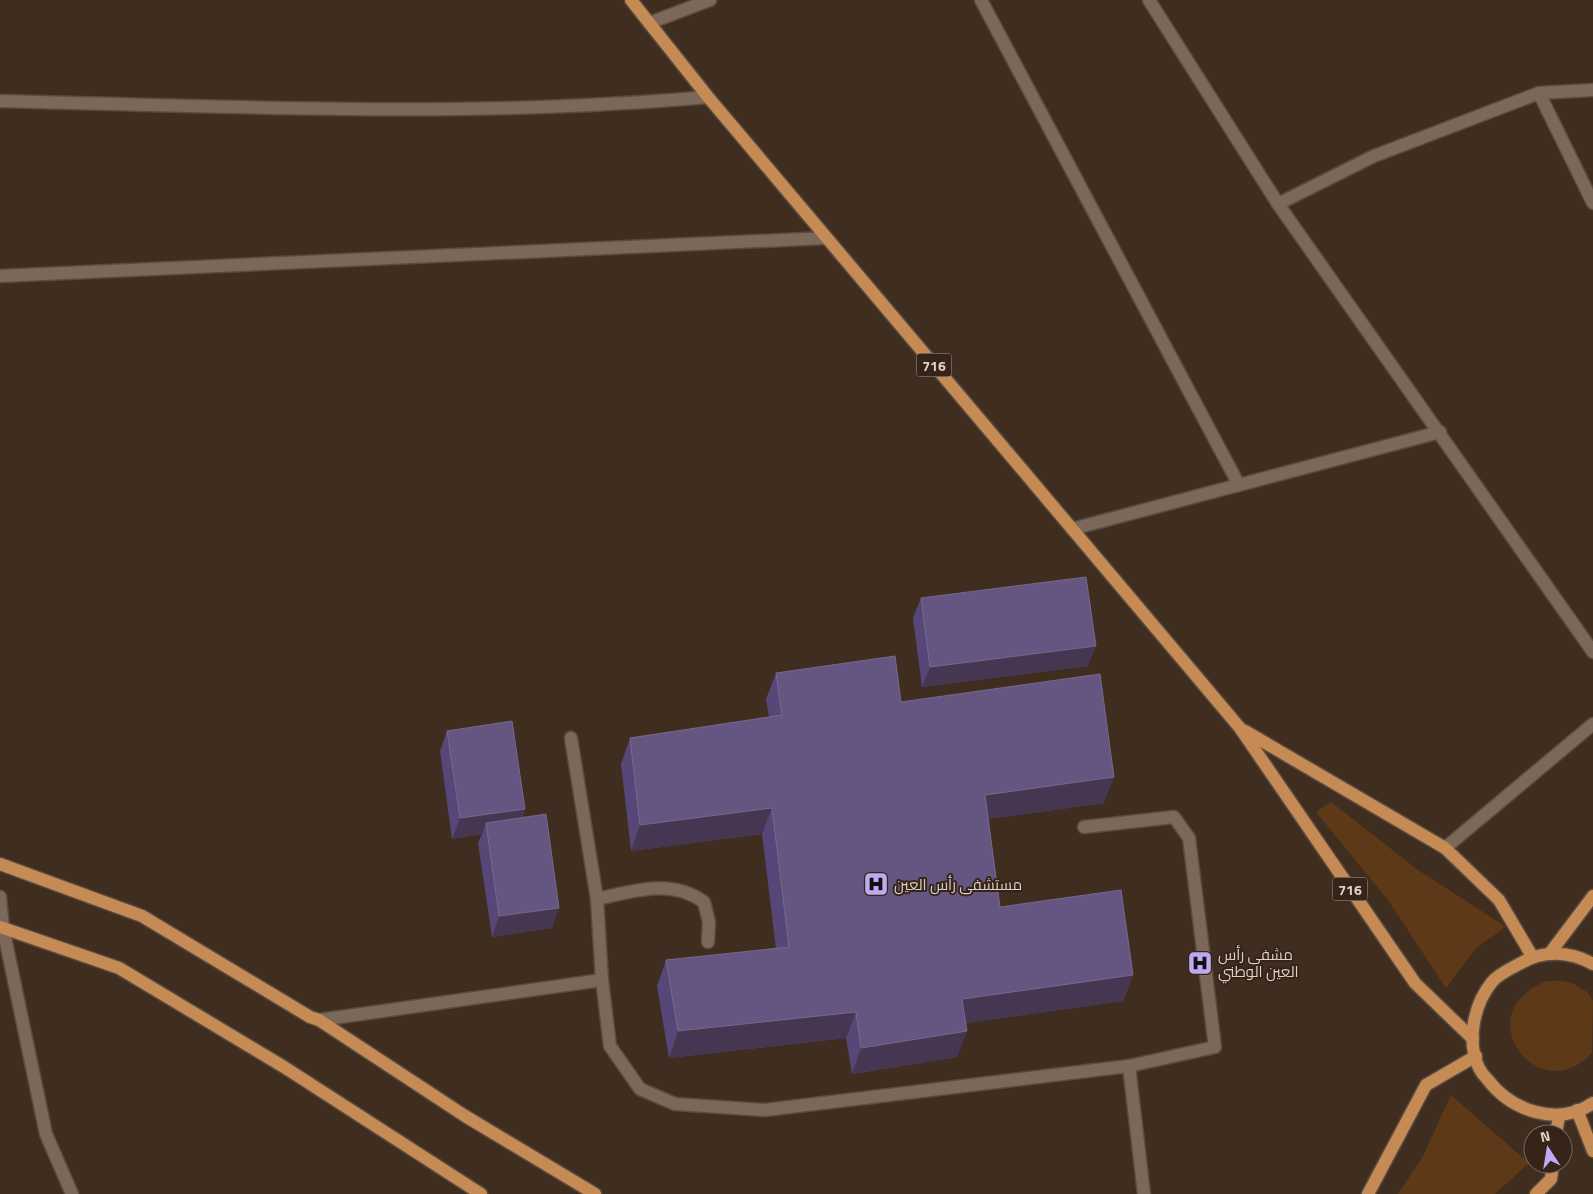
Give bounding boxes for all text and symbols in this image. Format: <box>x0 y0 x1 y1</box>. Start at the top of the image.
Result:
road number: 716 <box>916 354 952 376</box>
hospital icon: مستشفى رأس العين <box>863 871 889 897</box>
place label: مستشفى رأس العين <box>894 873 1022 896</box>
road number: 716 <box>1332 878 1368 901</box>
place label: مشفى رأس العين الوطني <box>1218 943 1299 984</box>
hospital icon: مشفى رأس العين الوطني <box>1187 950 1213 976</box>
north arrow <box>1523 1124 1573 1174</box>
text: N <box>1538 1125 1552 1147</box>

